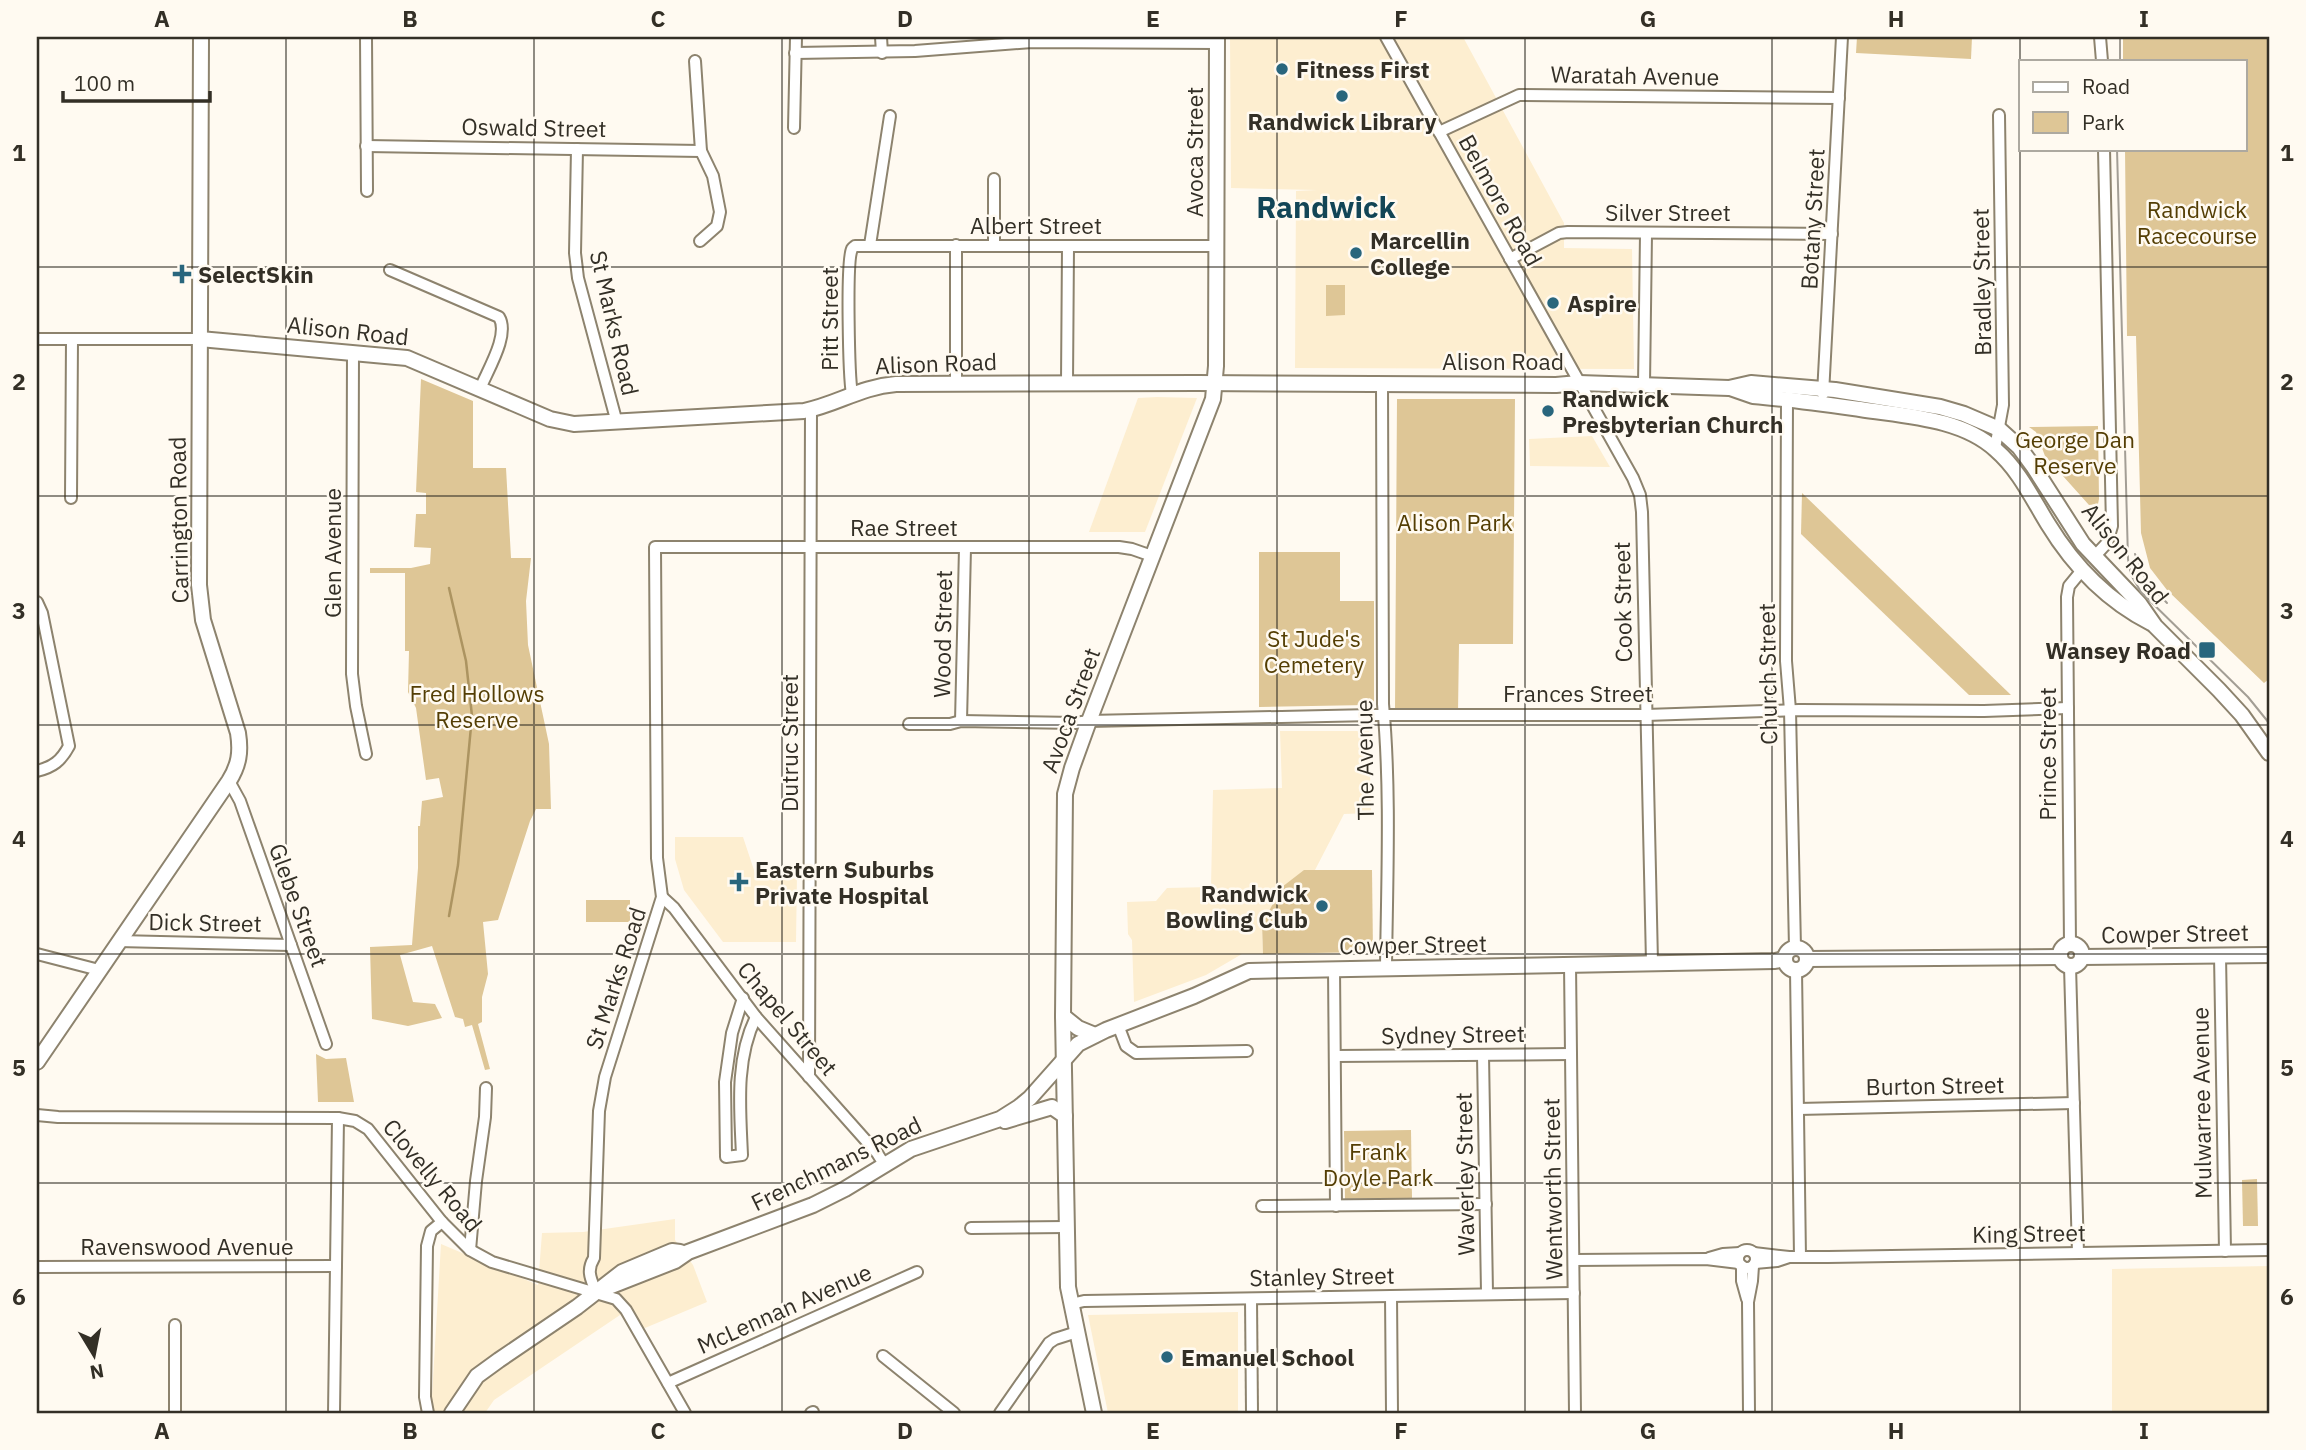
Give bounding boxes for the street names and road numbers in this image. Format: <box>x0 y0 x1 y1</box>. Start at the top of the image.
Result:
street label: Waratah Avenue <box>1550 59 1720 91</box>
street label: Avoca Street <box>1179 87 1209 217</box>
street label: Oswald Street <box>461 111 607 143</box>
street label: Belmore Road <box>1452 129 1550 271</box>
street label: Botany Street <box>1793 148 1831 290</box>
street label: Silver Street <box>1605 197 1731 227</box>
street label: Bradley Street <box>1965 208 1997 356</box>
street label: Albert Street <box>970 210 1102 240</box>
street label: St Marks Road <box>584 248 646 398</box>
street label: Pitt Street <box>814 267 844 371</box>
street label: Alison Road <box>286 309 410 351</box>
street label: Alison Road <box>874 346 998 380</box>
street label: Alison Road <box>1442 346 1564 376</box>
street label: Carrington Road <box>162 436 194 604</box>
street label: Glen Avenue <box>317 488 347 618</box>
street label: Alison Road <box>2076 496 2176 610</box>
street label: Rae Street <box>850 512 958 542</box>
street label: Cook Street <box>1606 541 1638 663</box>
street label: Wood Street <box>926 570 958 698</box>
street label: Church Street <box>1751 603 1783 745</box>
street label: Avoca Street <box>1034 643 1106 777</box>
street label: Dutruc Street <box>774 674 804 812</box>
street label: Frances Street <box>1503 678 1653 708</box>
street label: Prince Street <box>2032 687 2062 821</box>
street label: The Avenue <box>1348 699 1380 821</box>
street label: Glebe Street <box>263 839 335 971</box>
street label: St Marks Road <box>578 903 652 1053</box>
street label: Dick Street <box>148 906 262 938</box>
street label: Cowper Street <box>2101 917 2249 949</box>
street label: Cowper Street <box>1339 928 1487 960</box>
street label: Chapel Street <box>731 955 845 1081</box>
street label: Mulwarree Avenue <box>2184 1007 2218 1199</box>
street label: Sydney Street <box>1381 1018 1525 1050</box>
street label: Burton Street <box>1865 1069 2005 1101</box>
street label: Waverley Street <box>1448 1092 1480 1256</box>
street label: Wentworth Street <box>1535 1097 1569 1281</box>
street label: Frenchmans Road <box>746 1109 926 1217</box>
street label: Clovelly Road <box>377 1112 489 1238</box>
street label: King Street <box>1972 1217 2086 1249</box>
street label: Ravenswood Avenue <box>80 1231 294 1261</box>
street label: McLennan Avenue <box>692 1256 876 1360</box>
street label: Stanley Street <box>1249 1260 1395 1292</box>

